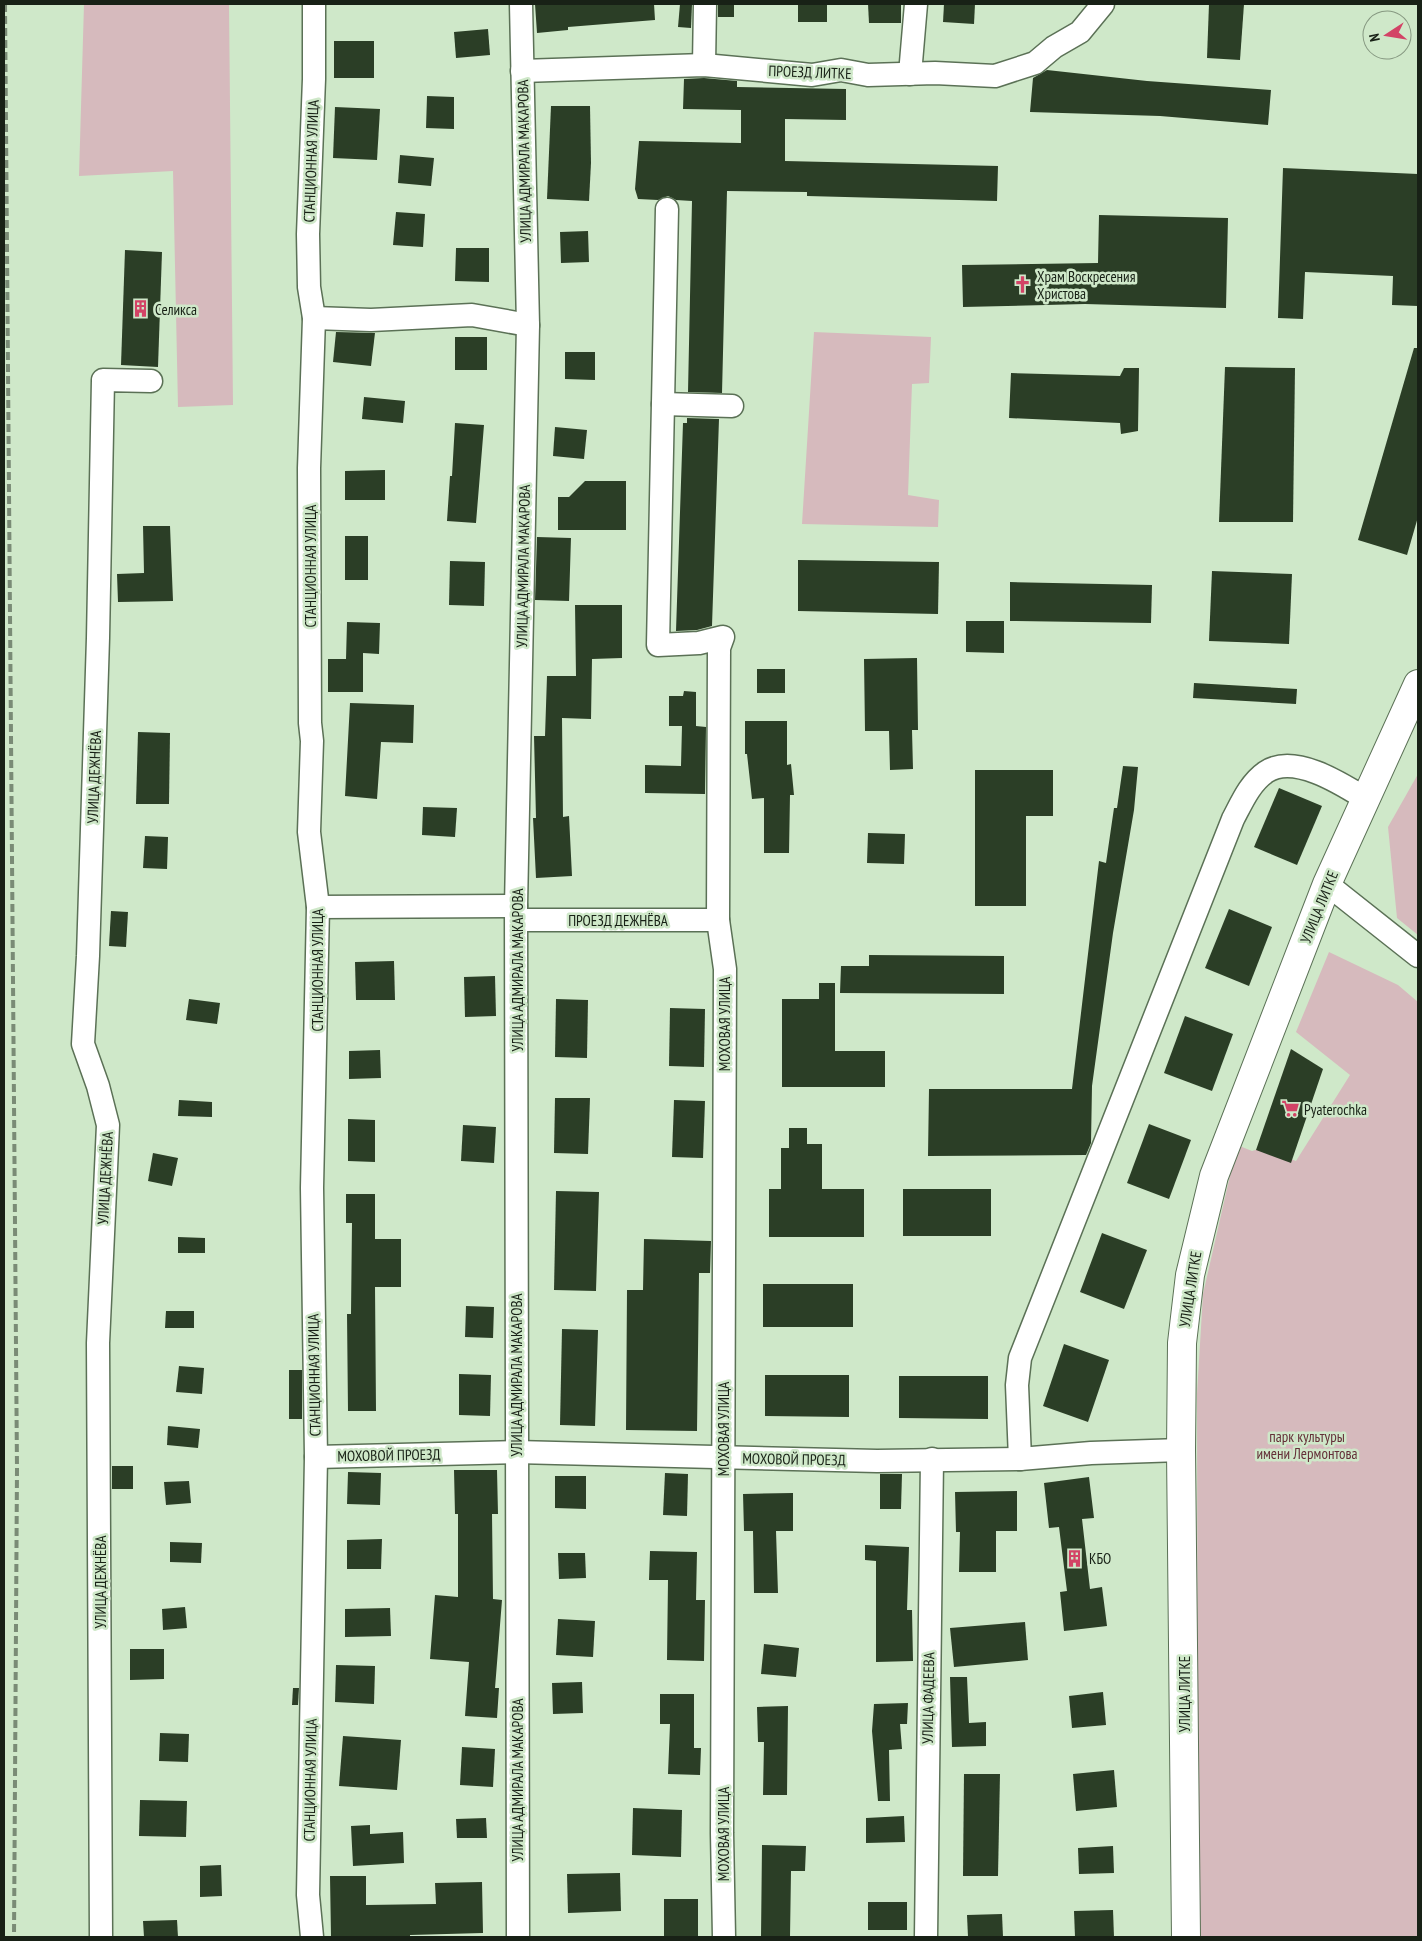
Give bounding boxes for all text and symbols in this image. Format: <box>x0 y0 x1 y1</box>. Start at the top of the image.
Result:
north arrow <box>1362 10 1412 60</box>
text: N <box>1365 32 1384 43</box>
street label: ПРОЕЗД ЛИТКЕ <box>768 61 852 83</box>
street label: УЛИЦА АДМИРАЛА МАКАРОВА <box>513 78 535 243</box>
street label: СТАНЦИОННАЯ УЛИЦА <box>299 98 323 223</box>
place label: Храм Воскресения Христова <box>1037 267 1136 303</box>
church icon: Храм Воскресения Христова <box>1013 275 1033 295</box>
building icon: Селикса <box>131 299 151 319</box>
place label: Селикса <box>155 300 197 319</box>
street label: УЛИЦА АДМИРАЛА МАКАРОВА <box>512 483 534 648</box>
street label: СТАНЦИОННАЯ УЛИЦА <box>301 504 320 627</box>
street label: УЛИЦА ДЕЖНЁВА <box>83 729 105 824</box>
street label: УЛИЦА ЛИТКЕ <box>1296 868 1342 946</box>
street label: УЛИЦА АДМИРАЛА МАКАРОВА <box>508 888 527 1052</box>
street label: СТАНЦИОННАЯ УЛИЦА <box>308 908 327 1031</box>
street label: ПРОЕЗД ДЕЖНЁВА <box>568 911 669 930</box>
street label: МОХОВАЯ УЛИЦА <box>715 976 734 1071</box>
supermarket icon: Pyaterochka <box>1280 1099 1300 1119</box>
place label: Pyaterochka <box>1304 1100 1367 1119</box>
street label: УЛИЦА ДЕЖНЁВА <box>93 1130 117 1225</box>
street label: УЛИЦА ЛИТКЕ <box>1175 1250 1205 1328</box>
street label: УЛИЦА АДМИРАЛА МАКАРОВА <box>507 1293 526 1457</box>
street label: СТАНЦИОННАЯ УЛИЦА <box>303 1313 325 1437</box>
street label: МОХОВАЯ УЛИЦА <box>714 1381 733 1476</box>
park label: парк культуры имени Лермонтова <box>1256 1427 1358 1463</box>
street label: МОХОВОЙ ПРОЕЗД <box>337 1445 441 1465</box>
street label: МОХОВОЙ ПРОЕЗД <box>742 1449 846 1469</box>
street label: УЛИЦА ДЕЖНЁВА <box>91 1535 110 1629</box>
building icon: КБО <box>1065 1548 1085 1568</box>
place label: КБО <box>1089 1549 1111 1568</box>
street label: УЛИЦА ФАДЕЕВА <box>918 1651 938 1744</box>
street label: УЛИЦА ЛИТКЕ <box>1175 1656 1194 1732</box>
street label: УЛИЦА АДМИРАЛА МАКАРОВА <box>508 1698 527 1862</box>
street label: СТАНЦИОННАЯ УЛИЦА <box>299 1718 321 1842</box>
street label: МОХОВАЯ УЛИЦА <box>714 1786 733 1881</box>

